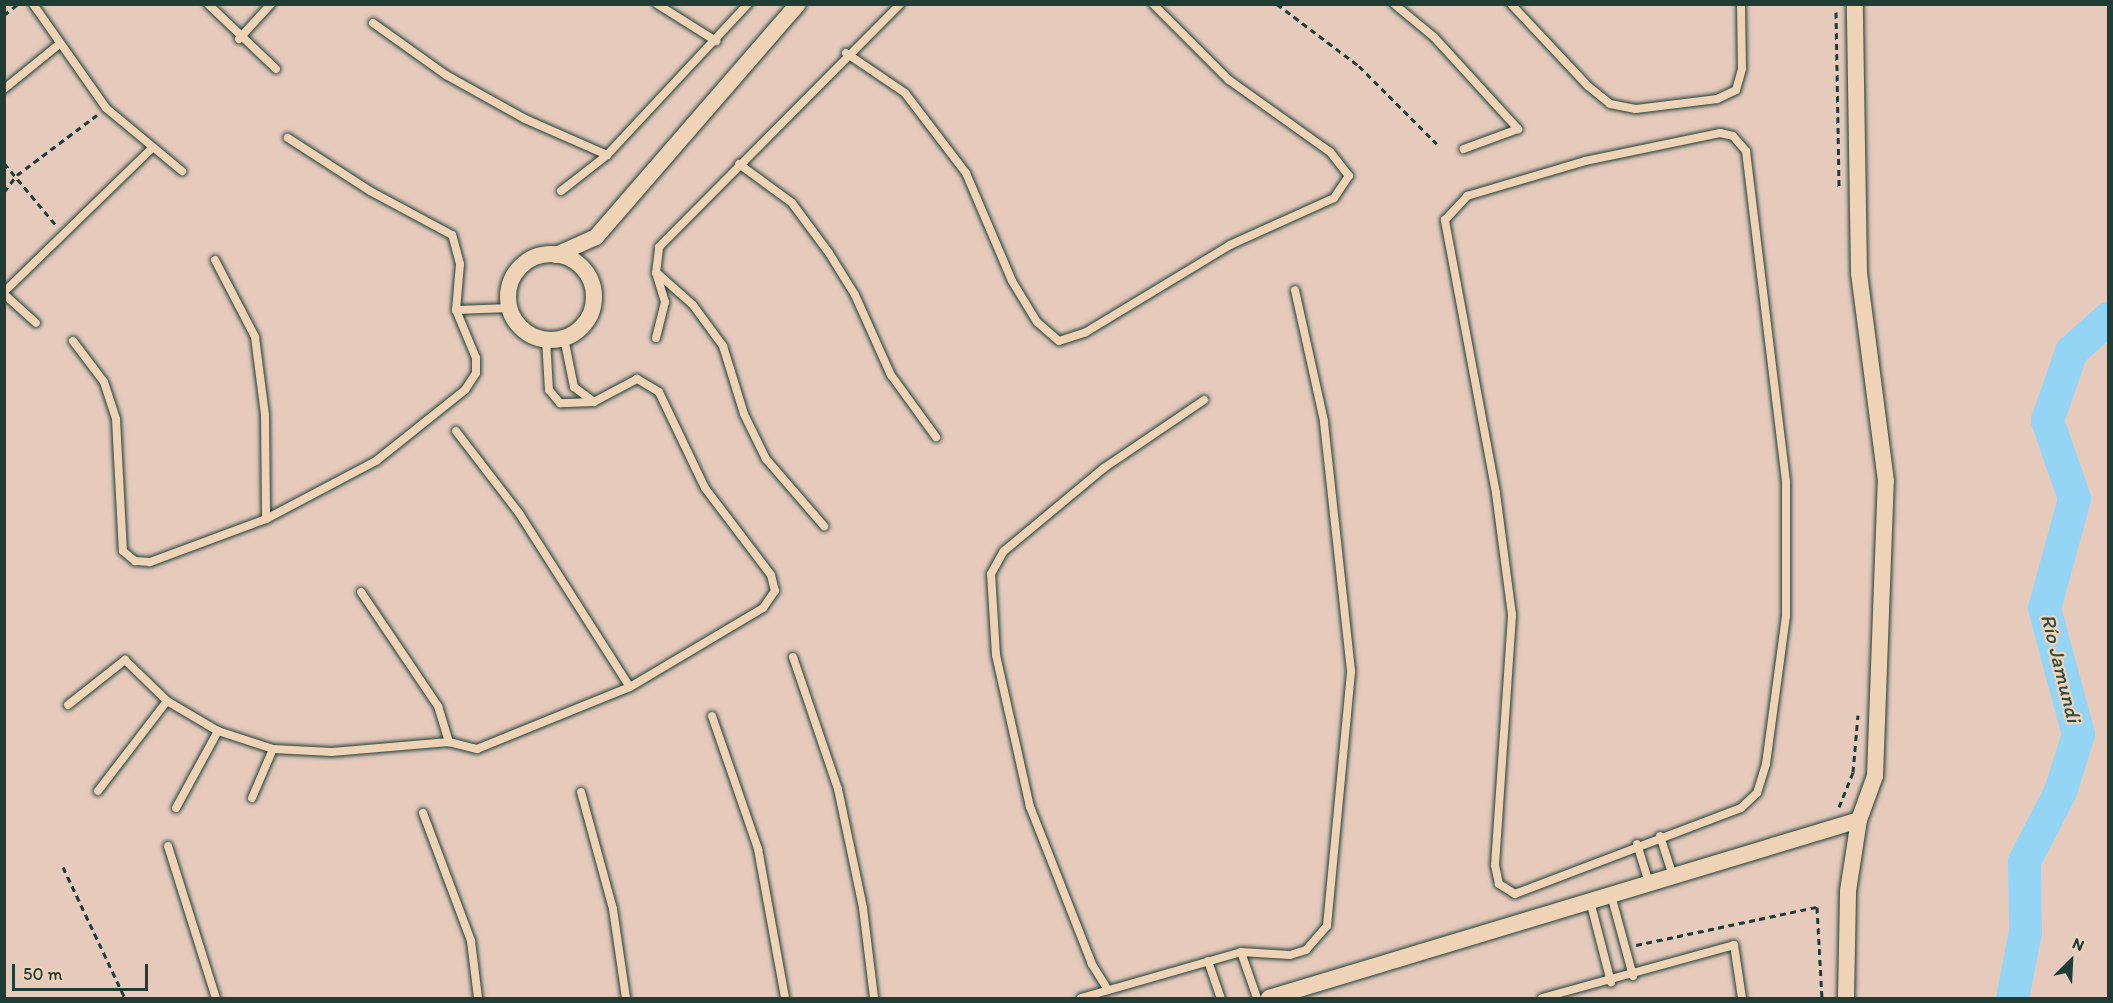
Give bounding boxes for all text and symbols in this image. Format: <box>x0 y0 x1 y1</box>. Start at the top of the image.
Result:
water label: Río Jamundi <box>2035 611 2087 725</box>
north arrow <box>2041 931 2101 991</box>
text: N <box>2070 933 2087 955</box>
scale bar <box>15 952 152 990</box>
text: 50 m <box>23 963 63 985</box>

